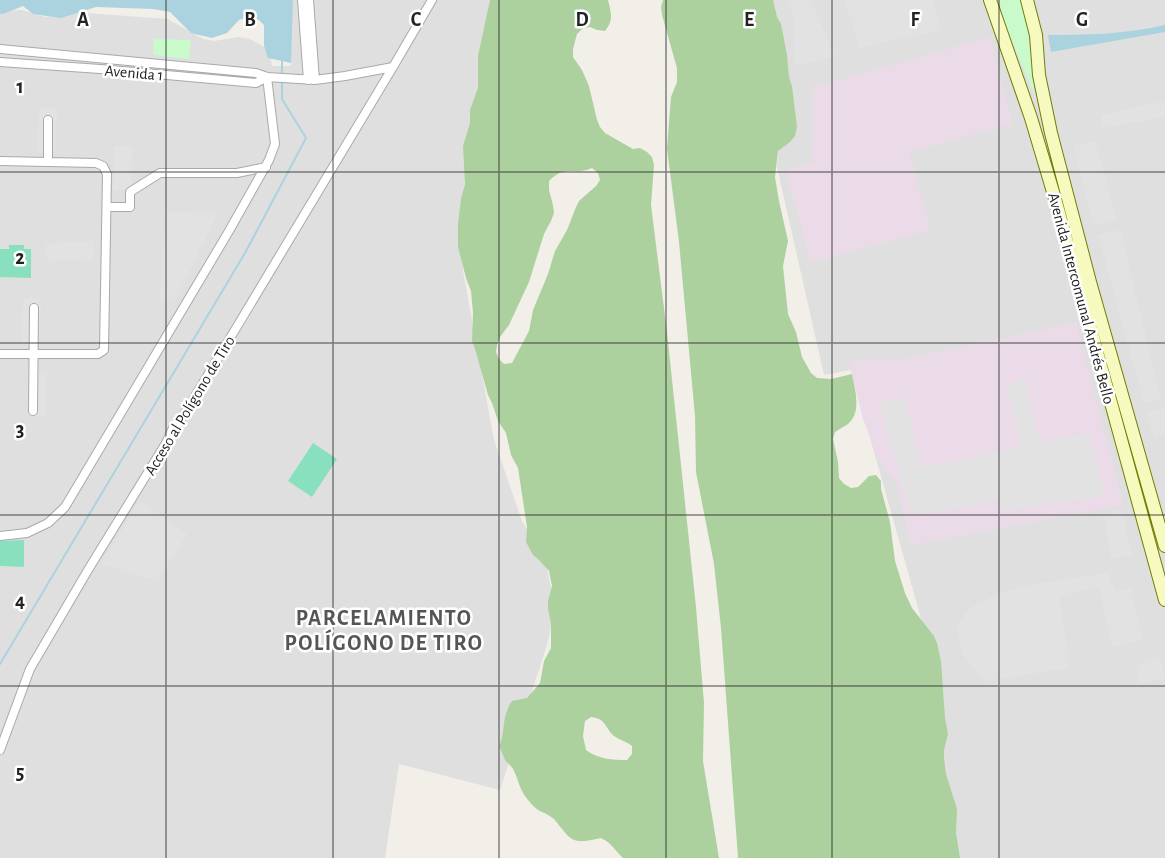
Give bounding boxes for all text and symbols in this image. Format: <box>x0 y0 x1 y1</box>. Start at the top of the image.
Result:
text: A <box>77 10 89 30</box>
text: B <box>244 10 256 30</box>
text: C <box>411 10 422 30</box>
text: D <box>575 10 589 30</box>
text: E <box>744 10 754 30</box>
text: F <box>910 10 920 30</box>
text: G <box>1076 10 1088 30</box>
street label: Avenida 1 <box>104 62 164 84</box>
text: 1 <box>16 77 24 97</box>
street label: Avenida Intercomunal Andrés Bello <box>1045 191 1117 406</box>
text: 2 <box>15 248 25 268</box>
street label: Acceso al Polígono de Tiro <box>142 333 238 478</box>
text: 3 <box>16 420 24 440</box>
text: 4 <box>15 591 25 611</box>
district label: PARCELAMIENTO POLÍGONO DE TIRO <box>285 607 483 654</box>
text: 5 <box>16 763 24 783</box>

